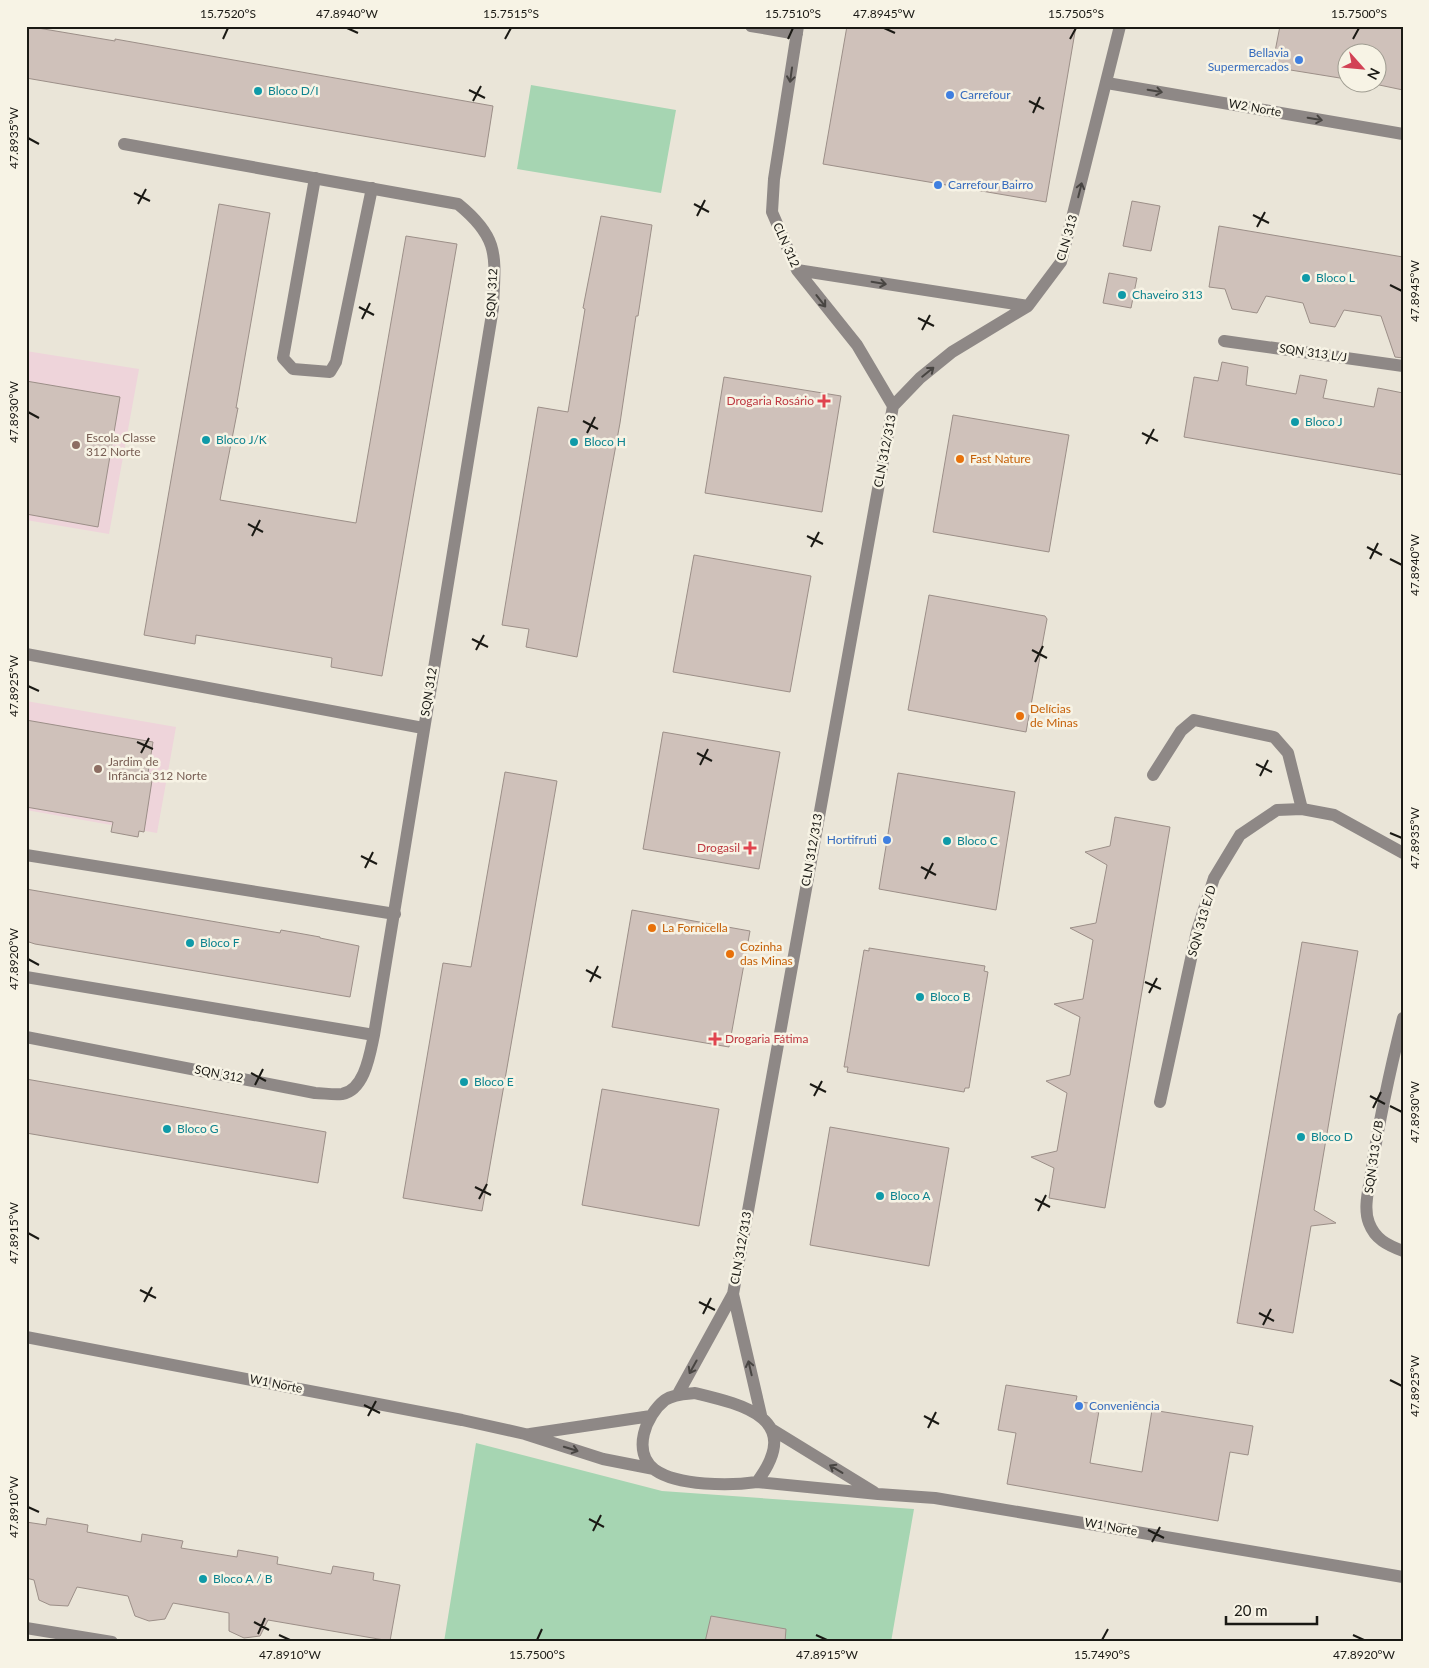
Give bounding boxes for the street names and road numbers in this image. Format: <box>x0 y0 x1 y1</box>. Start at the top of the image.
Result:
street label: W2 Norte <box>1228 96 1283 120</box>
street label: CLN 313 <box>1053 213 1080 263</box>
street label: CLN 312 <box>770 220 803 269</box>
street label: SQN 312 <box>483 268 500 318</box>
street label: SQN 313 L/J <box>1278 340 1348 365</box>
street label: CLN 312/313 <box>870 413 899 488</box>
street label: SQN 312 <box>417 666 440 717</box>
street label: CLN 312/313 <box>798 812 825 887</box>
street label: SQN 313 E/D <box>1184 883 1219 958</box>
street label: SQN 312 <box>193 1061 245 1086</box>
street label: SQN 313 C/B <box>1361 1119 1386 1194</box>
street label: CLN 312/313 <box>727 1210 754 1285</box>
street label: W1 Norte <box>249 1371 304 1396</box>
street label: W1 Norte <box>1084 1515 1139 1539</box>

